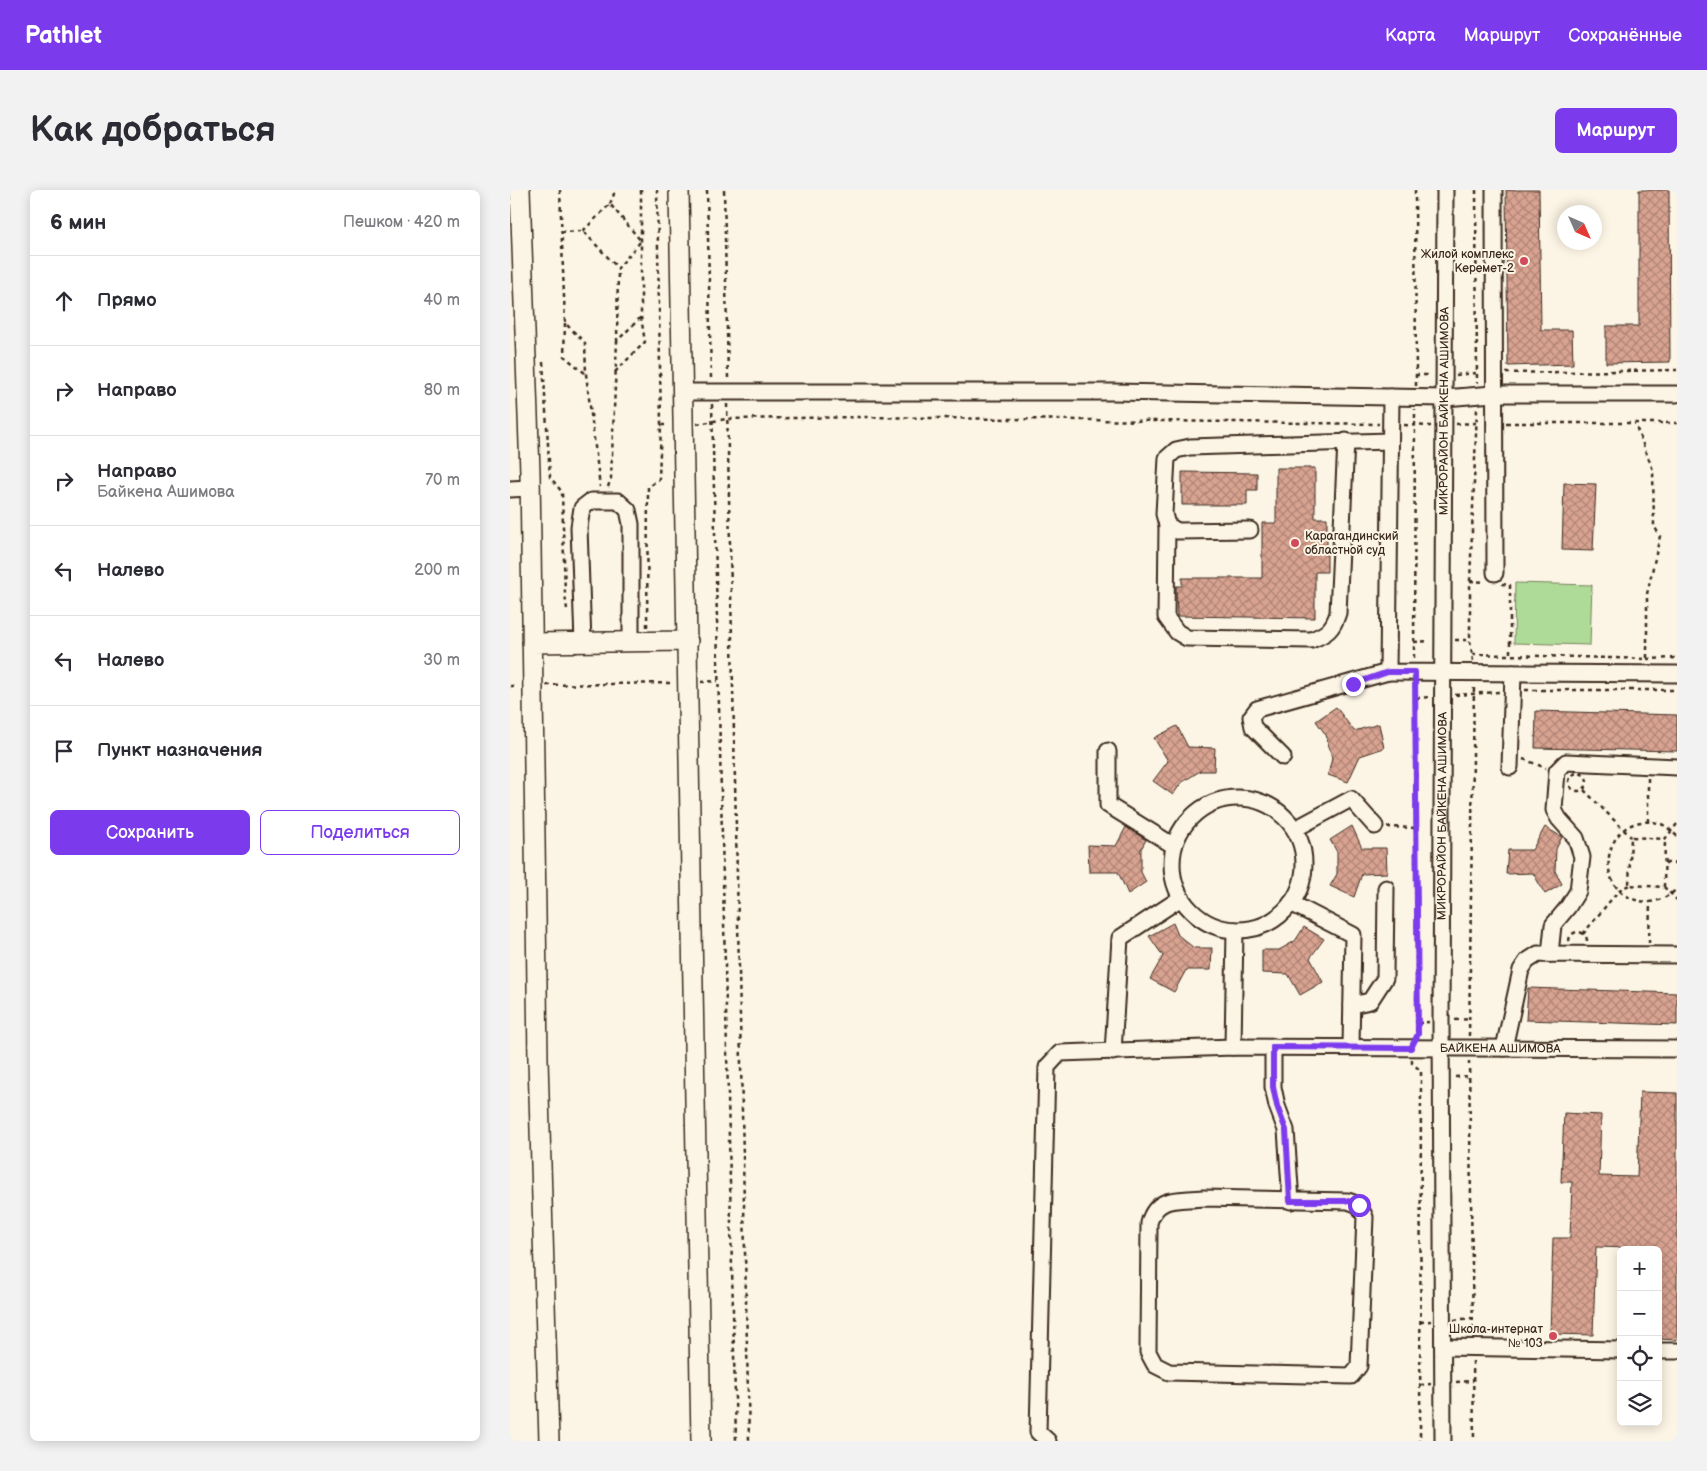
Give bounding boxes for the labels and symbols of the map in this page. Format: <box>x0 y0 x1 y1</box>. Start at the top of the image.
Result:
north arrow <box>1557 205 1602 250</box>
place label: Жилой комплекс Керемет-2 <box>1421 247 1514 276</box>
marker: Жилой комплекс Керемет-2 <box>1518 255 1530 267</box>
street label: МИКРОРАЙОН БАЙКЕНА АШИМОВА <box>1436 306 1452 515</box>
place label: Карагандинский областной суд <box>1305 529 1399 558</box>
marker: Карагандинский областной суд <box>1289 537 1301 549</box>
route end <box>1342 673 1365 696</box>
street label: МИКРОРАЙОН БАЙКЕНА АШИМОВА <box>1434 711 1450 920</box>
street label: БАЙКЕНА АШИМОВА <box>1440 1041 1561 1056</box>
route start <box>1348 1194 1371 1217</box>
place label: Школа-интернат № 103 <box>1449 1322 1543 1351</box>
marker: Школа-интернат № 103 <box>1547 1330 1559 1342</box>

